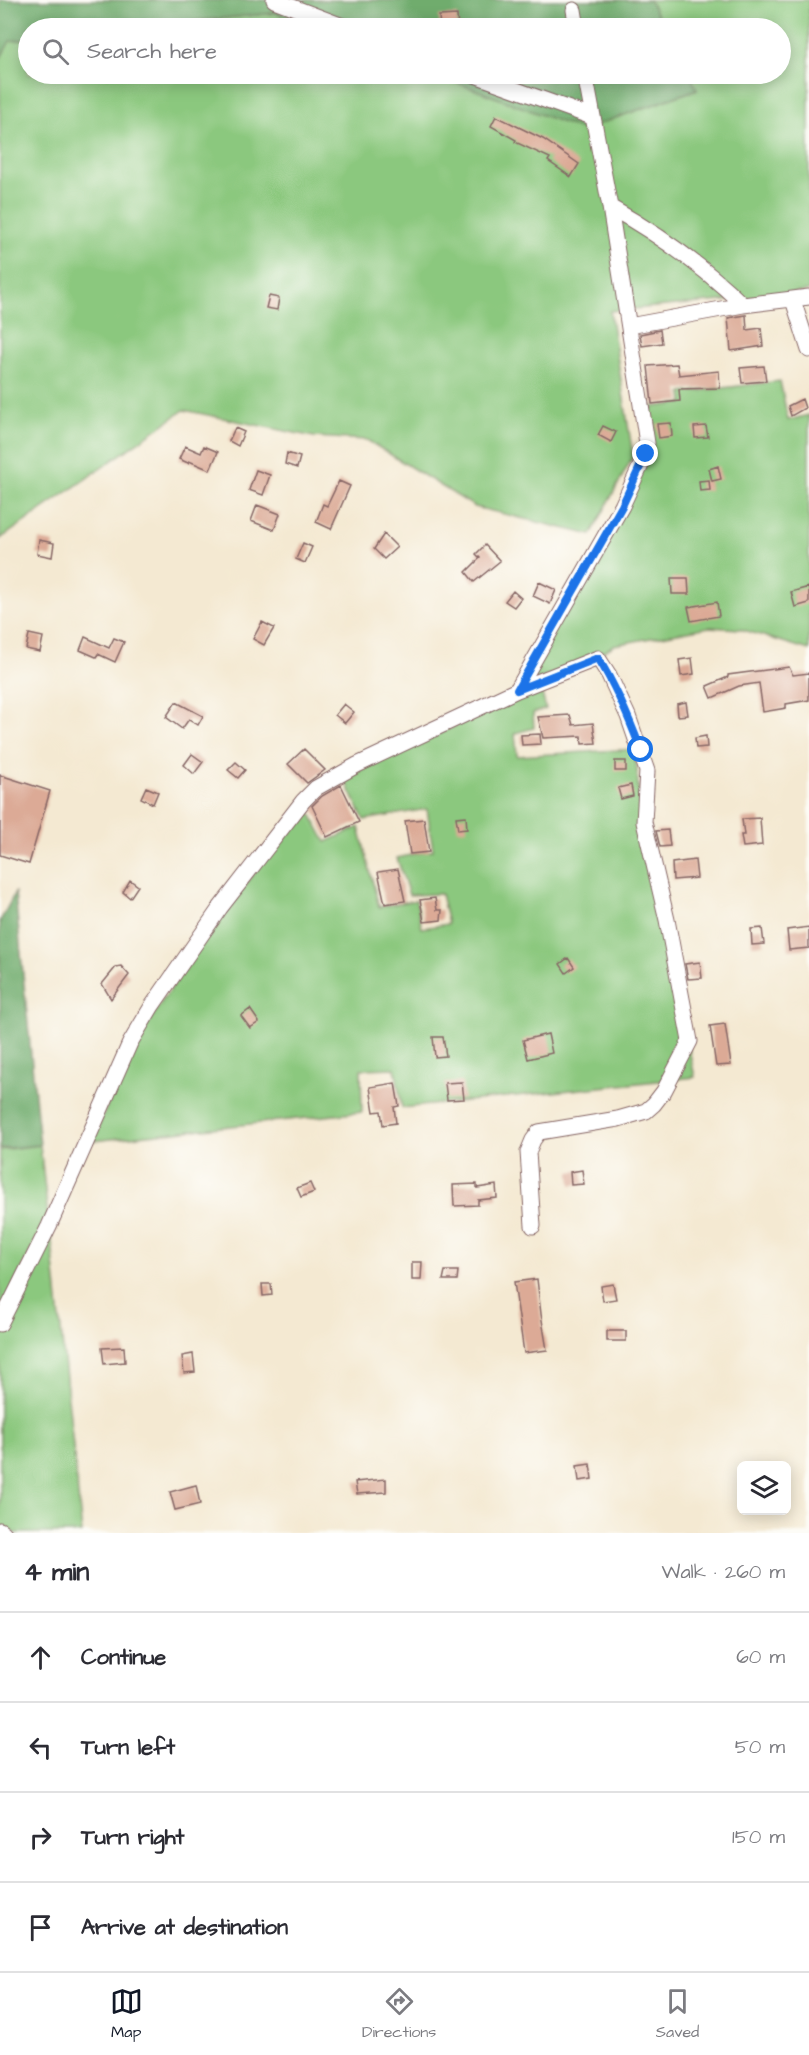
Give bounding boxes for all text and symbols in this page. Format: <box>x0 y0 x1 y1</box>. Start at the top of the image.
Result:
search box <box>18 18 791 84</box>
icon: search <box>39 35 72 68</box>
text: Search here <box>87 36 217 67</box>
route end <box>632 440 658 466</box>
route start <box>627 736 653 762</box>
map controls <box>737 1461 791 1515</box>
button: layers <box>737 1461 791 1515</box>
text: 4 min <box>24 1554 89 1590</box>
text: Walk · 260 m <box>662 1558 785 1586</box>
icon: ahead <box>24 1641 57 1674</box>
text: Continue <box>81 1642 166 1673</box>
text: 60 m <box>736 1643 785 1671</box>
icon: left <box>24 1731 57 1764</box>
text: Turn left <box>81 1732 175 1763</box>
text: 50 m <box>735 1733 785 1761</box>
icon: right <box>24 1821 57 1854</box>
text: Turn right <box>81 1822 184 1853</box>
text: 150 m <box>732 1823 785 1851</box>
icon: arrive <box>24 1911 57 1944</box>
text: Arrive at destination <box>81 1912 288 1943</box>
tab: Map <box>110 1985 143 2043</box>
tab: Directions <box>362 1985 436 2043</box>
tab: Saved <box>656 1985 699 2043</box>

